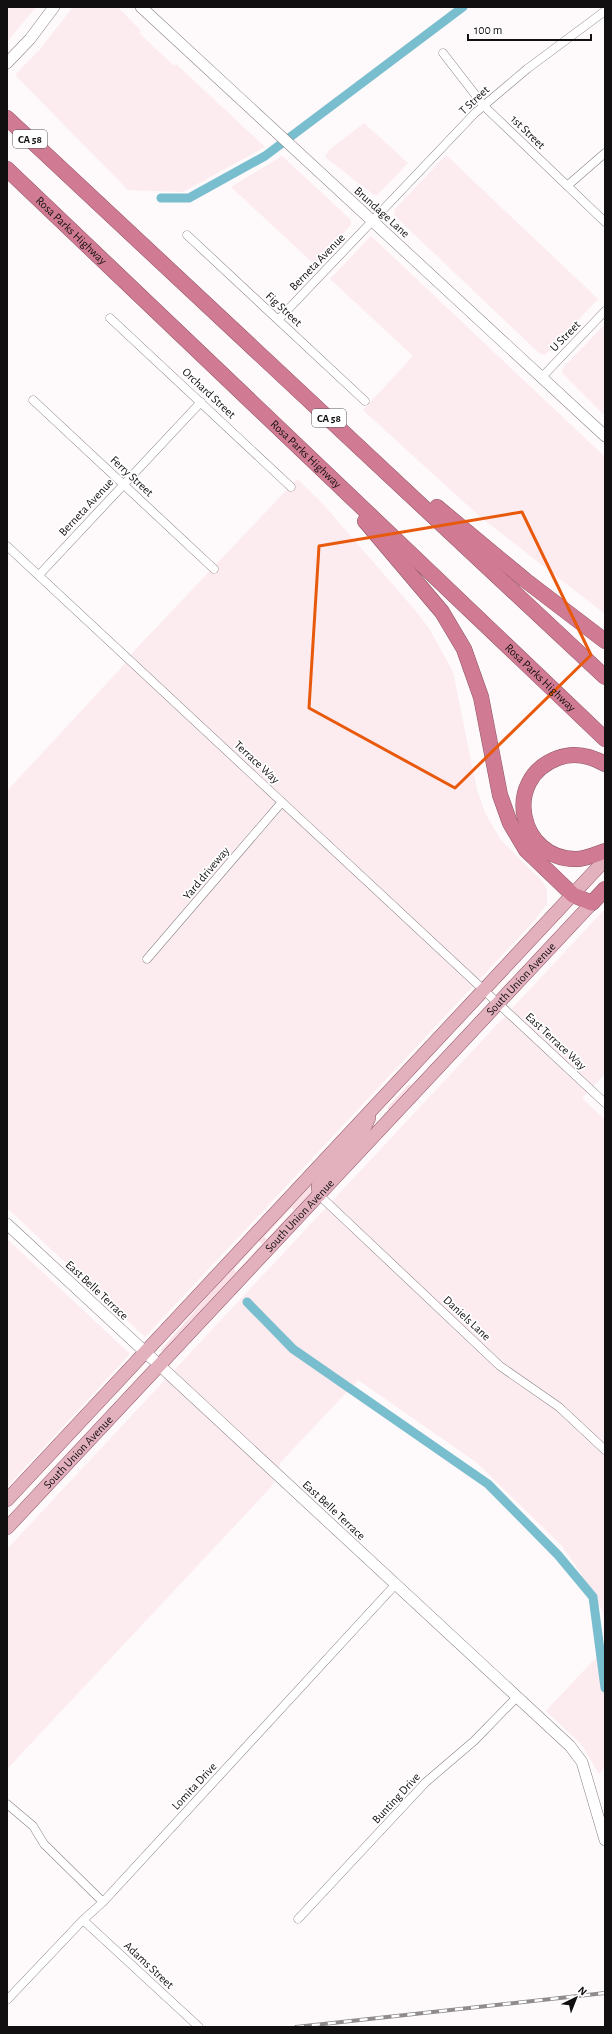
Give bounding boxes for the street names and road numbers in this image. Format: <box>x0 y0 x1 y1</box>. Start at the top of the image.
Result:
street label: T Street <box>457 83 491 117</box>
street label: 1st Street <box>509 113 548 151</box>
road number: CA 58 <box>13 130 47 148</box>
street label: Brundage Lane <box>352 184 412 240</box>
street label: Rosa Parks Highway <box>34 194 109 267</box>
street label: Berneta Avenue <box>287 231 347 293</box>
street label: Fig Street <box>264 290 304 329</box>
street label: U Street <box>548 318 583 354</box>
street label: Orchard Street <box>180 365 238 421</box>
road number: CA 58 <box>312 409 346 427</box>
street label: Rosa Parks Highway <box>268 418 344 491</box>
street label: Ferry Street <box>108 453 156 499</box>
street label: Berneta Avenue <box>56 476 116 538</box>
street label: Rosa Parks Highway <box>503 641 578 715</box>
street label: Terrace Way <box>232 738 282 786</box>
street label: Yard driveway <box>181 844 232 902</box>
street label: South Union Avenue <box>484 940 558 1018</box>
street label: East Terrace Way <box>523 1010 589 1073</box>
street label: South Union Avenue <box>263 1177 336 1254</box>
street label: East Belle Terrace <box>63 1258 131 1322</box>
street label: Daniels Lane <box>441 1293 493 1343</box>
street label: South Union Avenue <box>41 1413 115 1491</box>
street label: East Belle Terrace <box>300 1478 368 1542</box>
street label: Lomita Drive <box>169 1760 219 1812</box>
street label: Bunting Drive <box>370 1770 422 1826</box>
street label: Adams Street <box>122 1939 176 1991</box>

